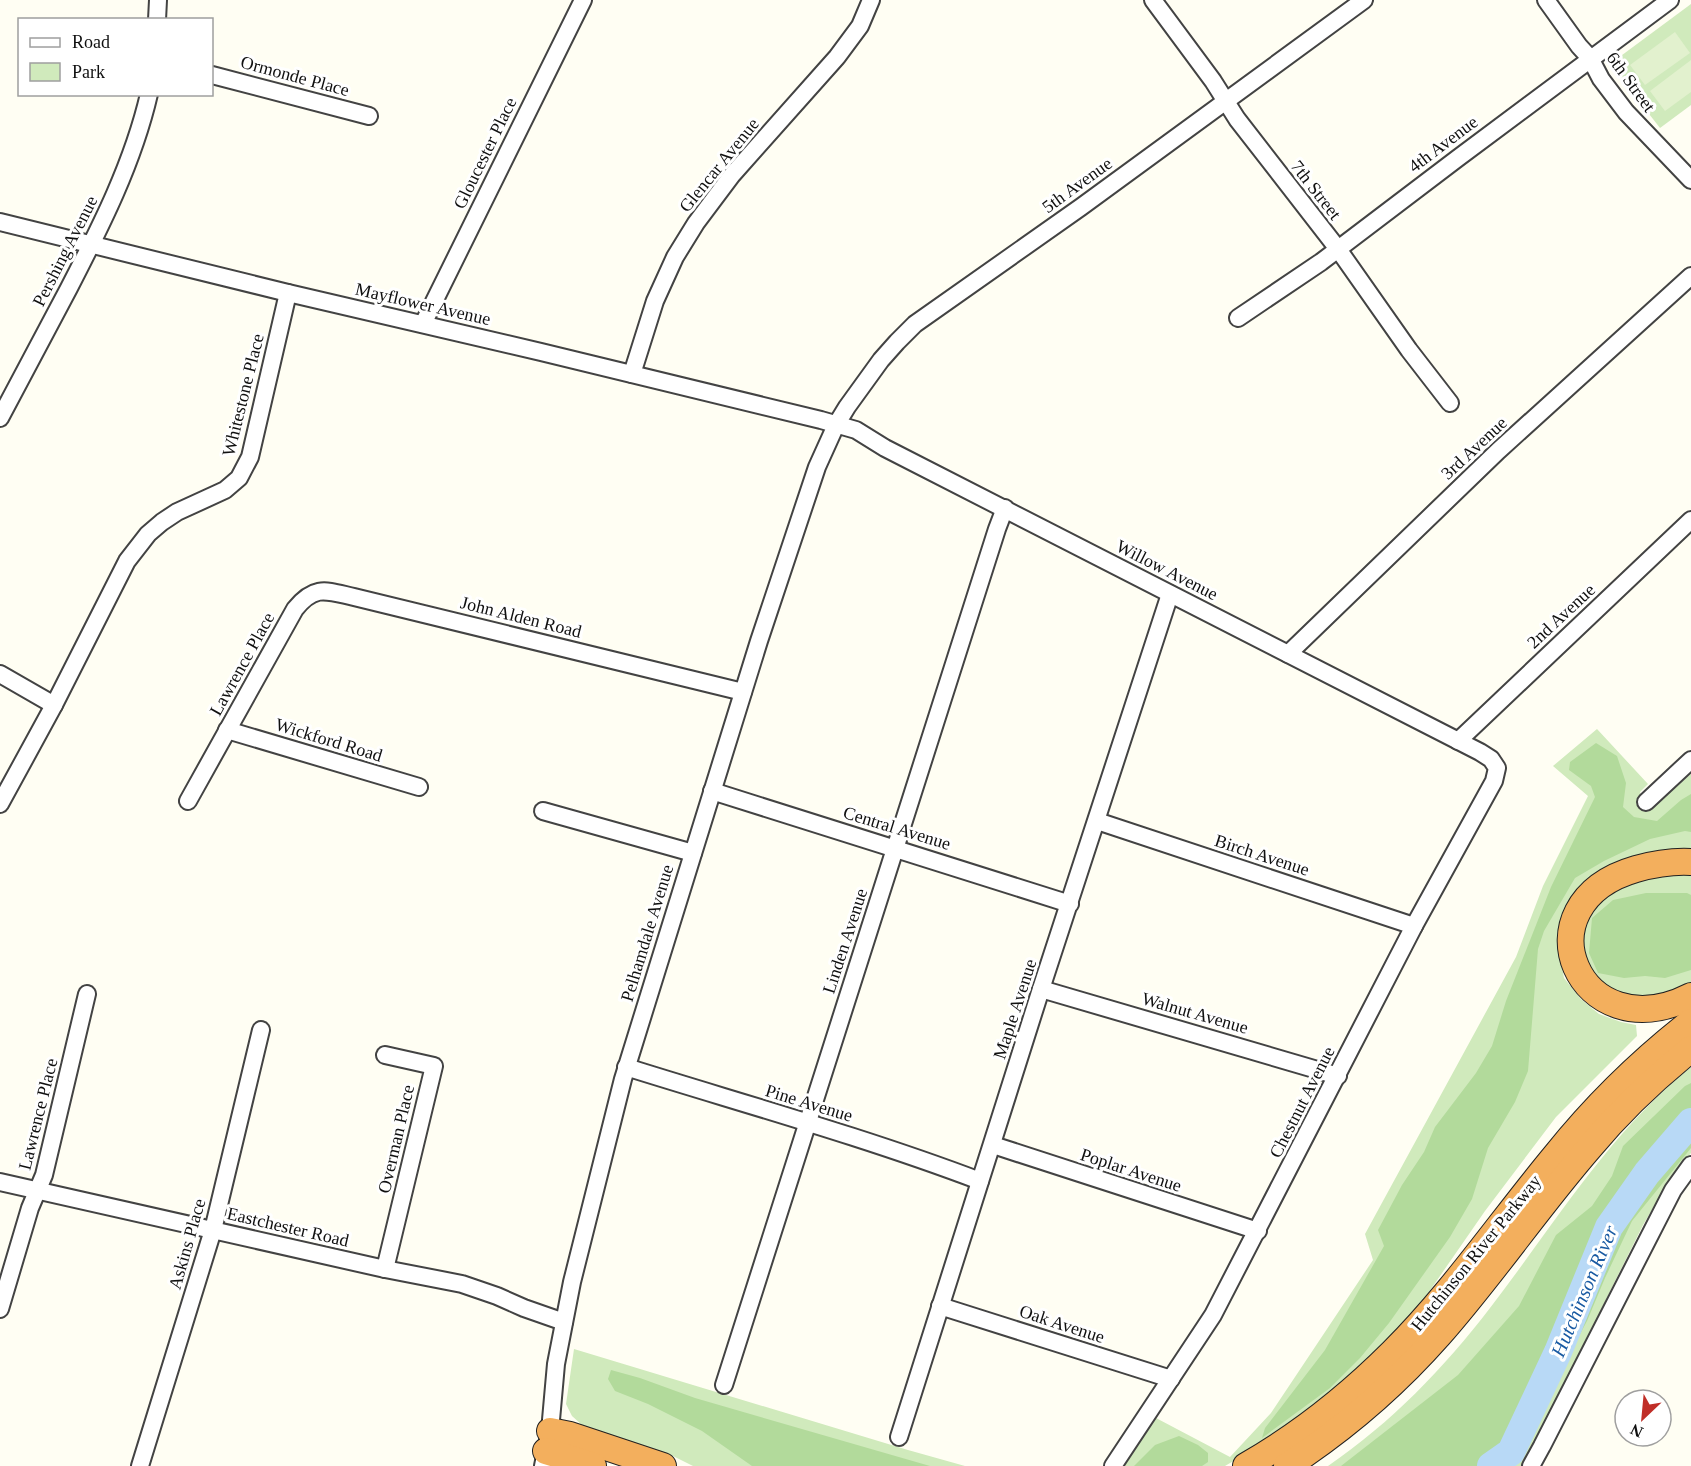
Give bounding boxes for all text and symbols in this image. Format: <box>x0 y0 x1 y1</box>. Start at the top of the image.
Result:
legend <box>18 18 213 96</box>
text: Road <box>72 32 110 52</box>
street label: 6th Street <box>1602 48 1660 116</box>
street label: Ormonde Place <box>239 52 351 100</box>
text: Park <box>72 62 105 82</box>
street label: Gloucester Place <box>449 94 521 212</box>
street label: 4th Avenue <box>1405 112 1481 176</box>
street label: Glencar Avenue <box>675 114 763 216</box>
street label: 5th Avenue <box>1038 153 1116 217</box>
street label: 7th Street <box>1287 156 1345 224</box>
street label: Pershing Avenue <box>29 192 101 310</box>
street label: Mayflower Avenue <box>353 279 493 329</box>
street label: Whitestone Place <box>218 332 268 458</box>
street label: 3rd Avenue <box>1437 413 1511 483</box>
street label: Willow Avenue <box>1113 536 1221 604</box>
street label: 2nd Avenue <box>1523 580 1599 652</box>
street label: John Alden Road <box>458 592 584 642</box>
street label: Lawrence Place <box>206 609 278 719</box>
street label: Wickford Road <box>273 714 385 766</box>
street label: Central Avenue <box>841 802 953 854</box>
street label: Birch Avenue <box>1212 830 1312 880</box>
street label: Pelhamdale Avenue <box>617 862 677 1004</box>
street label: Linden Avenue <box>819 886 871 996</box>
street label: Maple Avenue <box>989 956 1041 1062</box>
street label: Walnut Avenue <box>1140 988 1250 1038</box>
street label: Chestnut Avenue <box>1265 1043 1339 1161</box>
street label: Lawrence Place <box>14 1056 62 1172</box>
street label: Pine Avenue <box>763 1080 855 1126</box>
street label: Overman Place <box>374 1083 418 1195</box>
street label: Poplar Avenue <box>1078 1144 1184 1196</box>
street label: Hutchinson River Parkway <box>1407 1171 1545 1335</box>
street label: Askins Place <box>165 1196 209 1292</box>
street label: Eastchester Road <box>225 1203 351 1251</box>
water label: Hutchinson River <box>1546 1222 1622 1361</box>
street label: Oak Avenue <box>1017 1301 1107 1347</box>
north arrow <box>1613 1388 1673 1448</box>
text: N <box>1627 1421 1646 1441</box>

